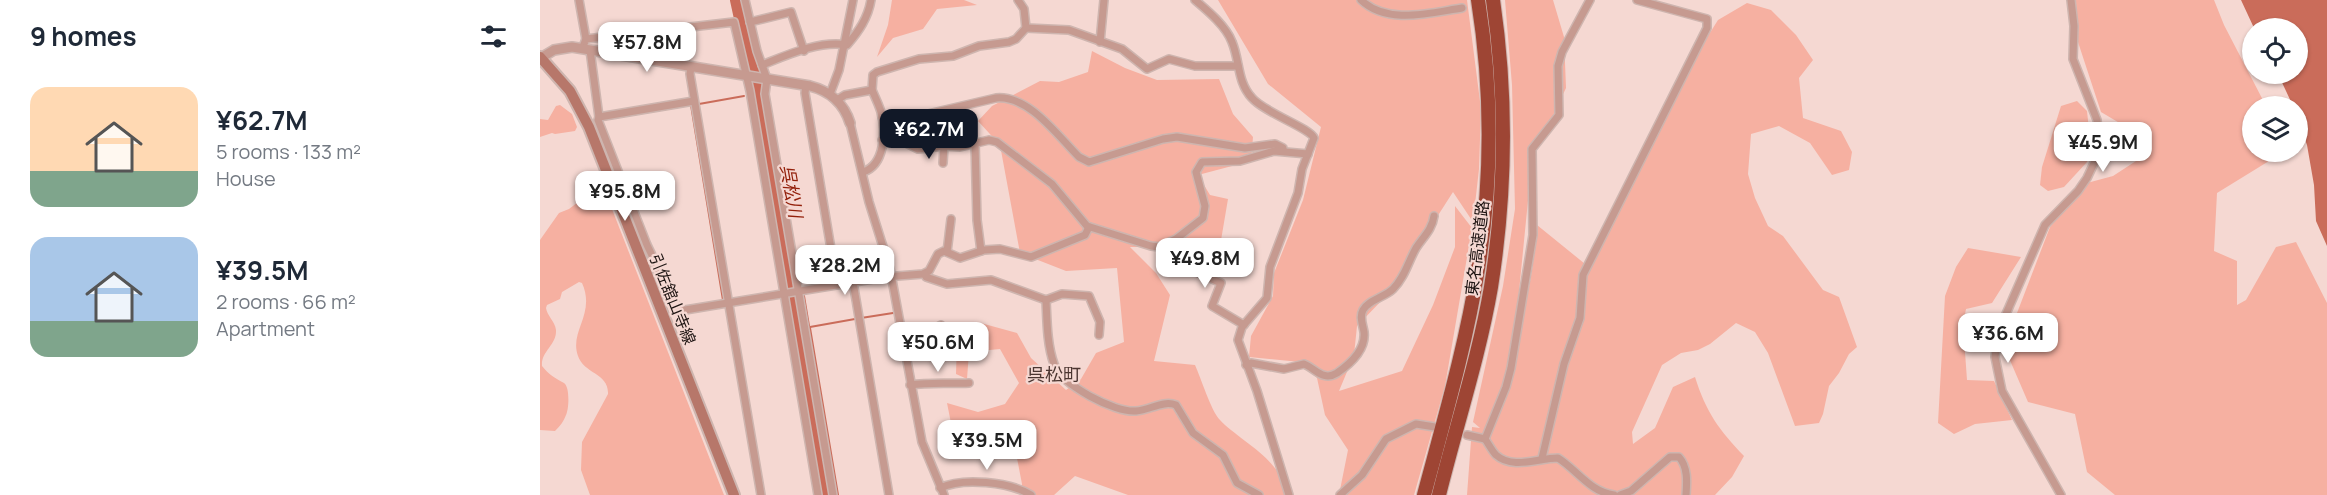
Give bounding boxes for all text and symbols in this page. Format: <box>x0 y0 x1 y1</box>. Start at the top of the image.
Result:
text: 9 homes <box>30 18 137 54</box>
map controls <box>2242 18 2308 162</box>
button: locate <box>2242 18 2308 84</box>
icon: filters <box>477 20 510 53</box>
pin: ¥57.8M <box>598 22 696 73</box>
text: ¥57.8M <box>612 28 682 55</box>
button: layers <box>2242 96 2308 162</box>
text: ¥62.7M <box>216 102 308 138</box>
pin: ¥62.7M <box>880 109 978 160</box>
icon: home <box>78 111 150 183</box>
text: ¥62.7M <box>894 115 964 142</box>
pin: ¥45.9M <box>2054 122 2152 173</box>
text: ¥45.9M <box>2068 128 2138 155</box>
text: 5 rooms · 133 m² <box>216 138 361 165</box>
water label: 呉松川 <box>775 162 809 222</box>
text: House <box>216 165 276 192</box>
pin: ¥95.8M <box>576 171 674 222</box>
text: ¥95.8M <box>589 177 661 204</box>
street label: 東名高速道路 <box>1460 199 1494 297</box>
pin: ¥49.8M <box>1156 238 1254 289</box>
text: ¥49.8M <box>1170 244 1240 271</box>
pin: ¥28.2M <box>796 245 894 296</box>
street label: 引佐舘山寺線 <box>645 250 701 348</box>
text: ¥28.2M <box>809 251 881 278</box>
text: ¥39.5M <box>216 252 308 288</box>
icon: home <box>78 261 150 333</box>
text: 2 rooms · 66 m² <box>216 288 356 315</box>
pin: ¥36.6M <box>1959 313 2057 364</box>
text: Apartment <box>216 315 315 342</box>
text: ¥36.6M <box>1972 319 2044 346</box>
pin: ¥50.6M <box>889 322 987 373</box>
text: ¥50.6M <box>902 328 974 355</box>
district label: 呉松町 <box>1027 362 1081 386</box>
pin: ¥39.5M <box>938 420 1036 471</box>
text: ¥39.5M <box>951 426 1023 453</box>

